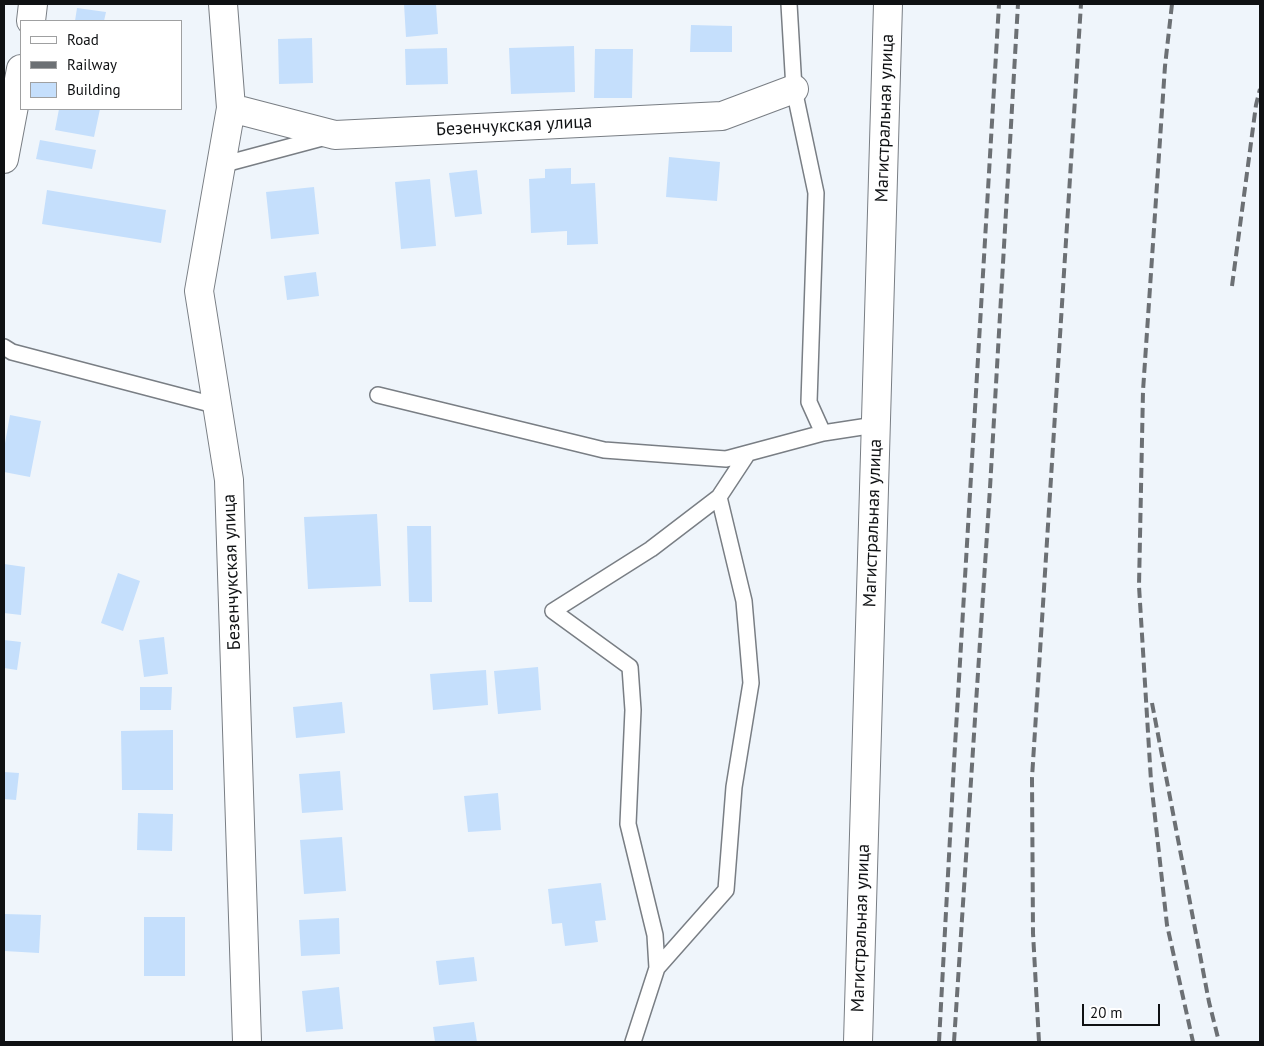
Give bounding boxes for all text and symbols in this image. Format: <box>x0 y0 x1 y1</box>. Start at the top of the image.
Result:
legend <box>20 20 182 110</box>
text: Road <box>67 30 99 49</box>
street label: Магистральная улица <box>871 33 899 203</box>
text: Railway <box>67 55 117 74</box>
text: Building <box>67 80 121 99</box>
street label: Безенчукская улица <box>435 111 593 141</box>
street label: Магистральная улица <box>859 438 887 608</box>
street label: Безенчукская улица <box>218 494 246 650</box>
street label: Магистральная улица <box>847 843 875 1013</box>
scale bar <box>1084 994 1162 1026</box>
text: 20 m <box>1090 1003 1123 1022</box>

